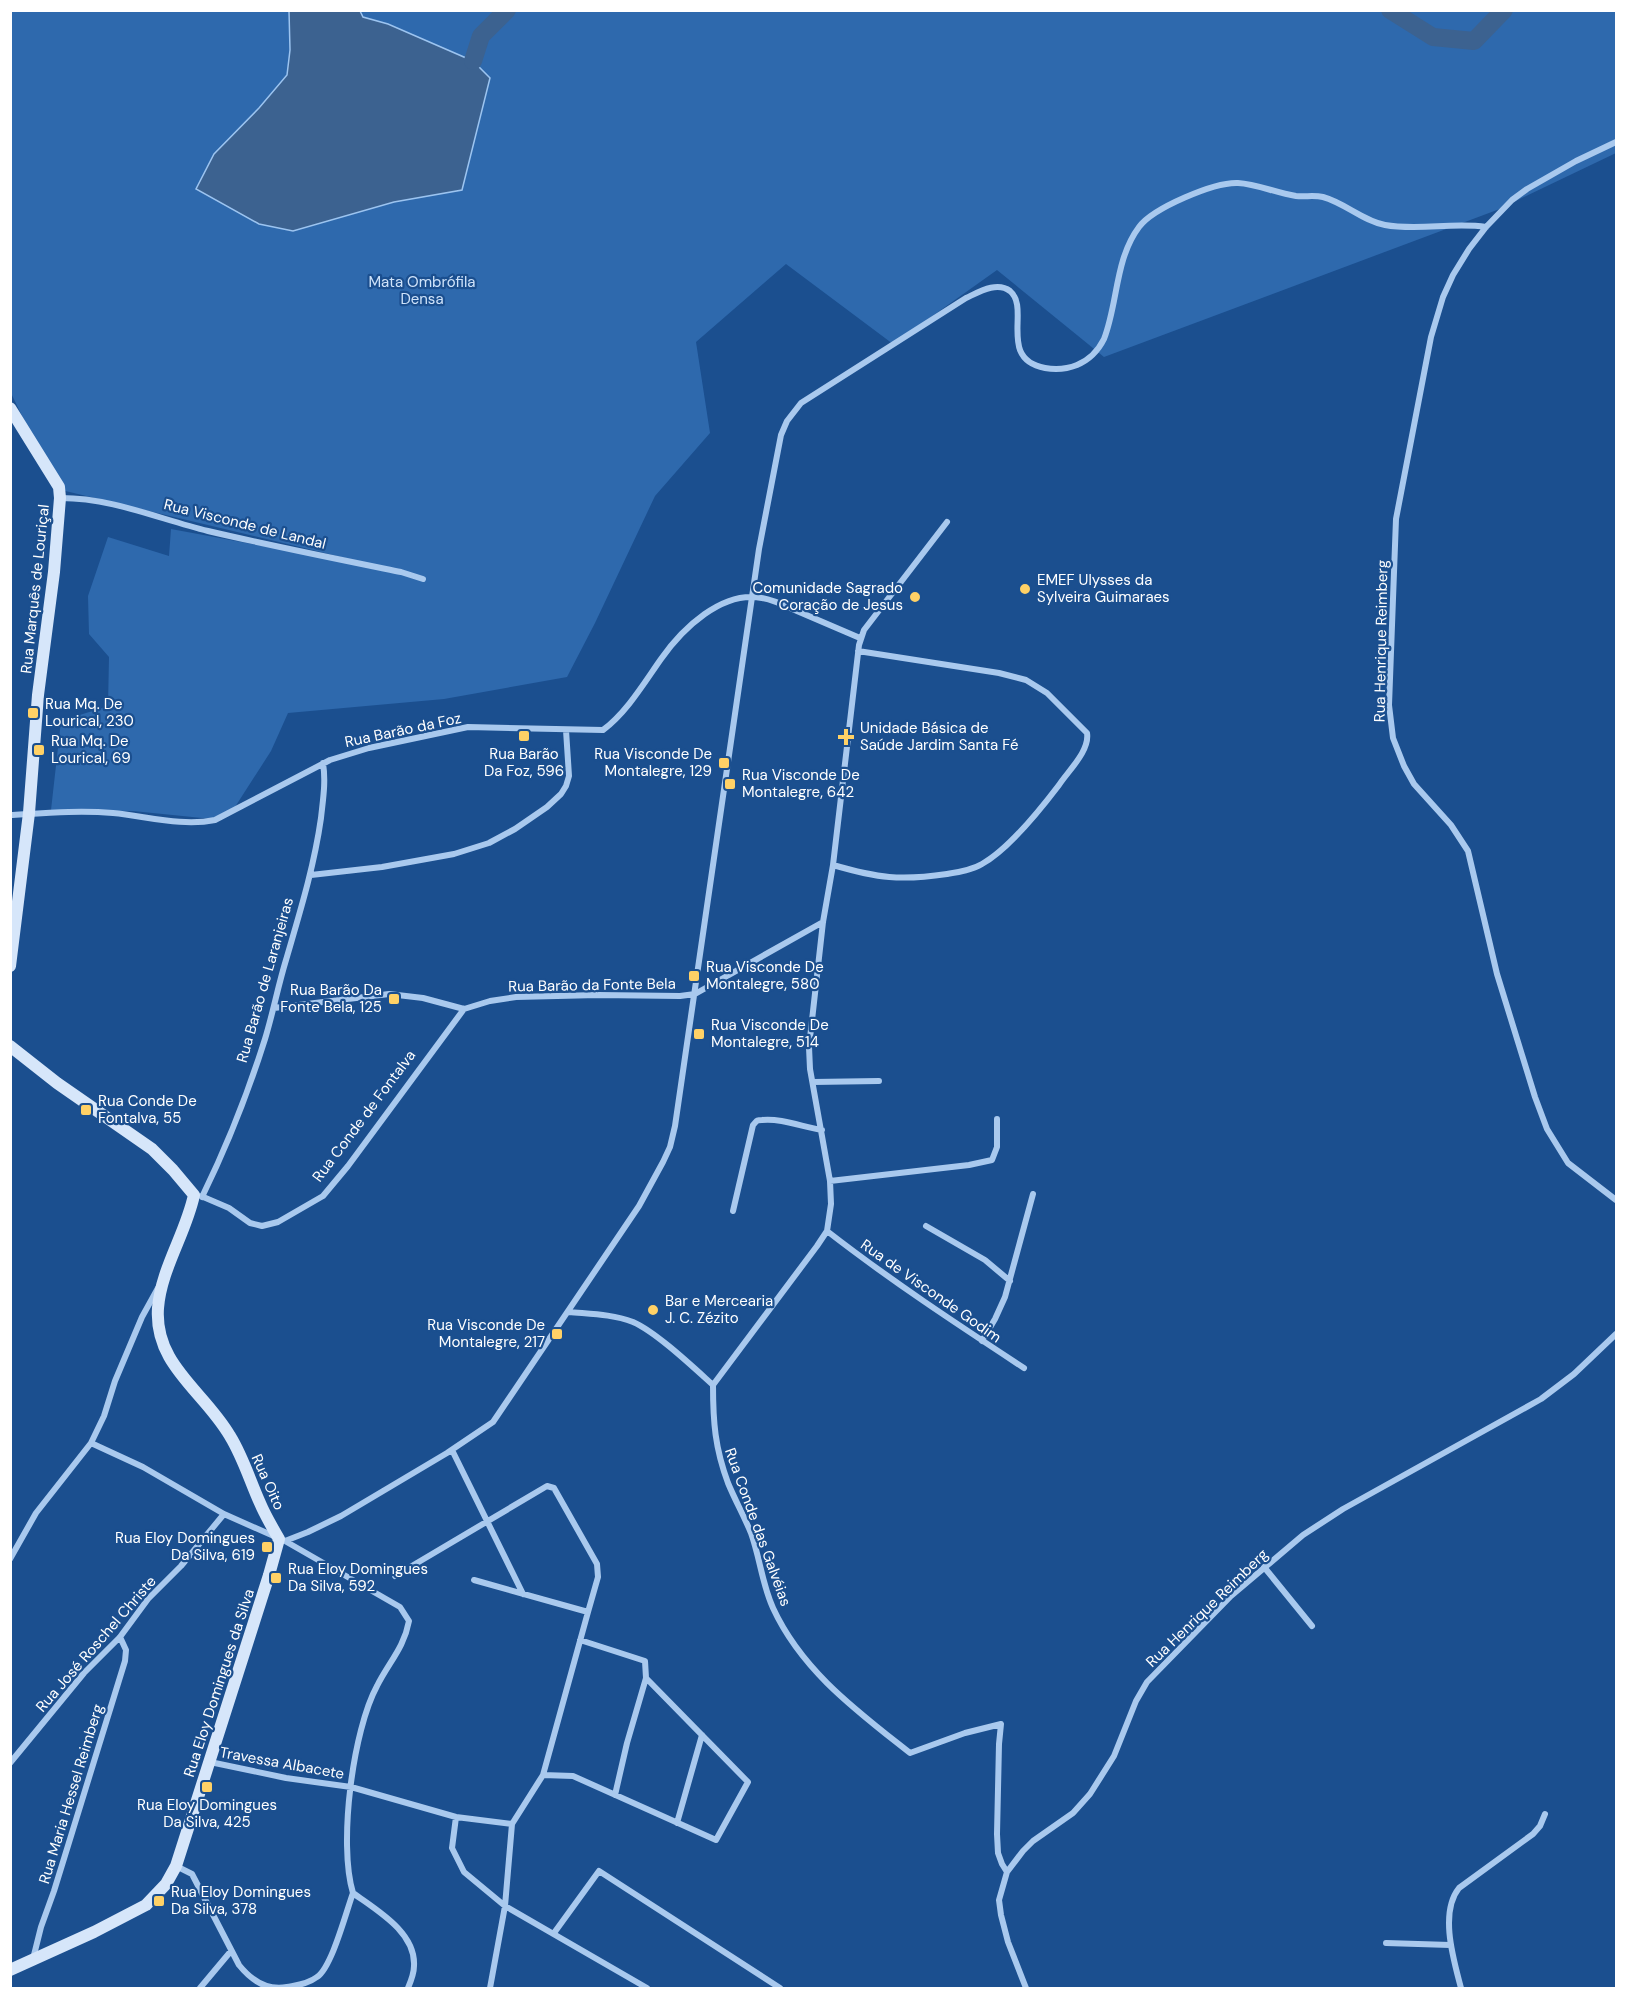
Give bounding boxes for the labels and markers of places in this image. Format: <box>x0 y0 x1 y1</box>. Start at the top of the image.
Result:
place label: EMEF Ulysses da Sylveira Guimaraes <box>1037 570 1170 607</box>
place label: Comunidade Sagrado Coração de Jesus <box>752 578 903 615</box>
marker: EMEF Ulysses da Sylveira Guimaraes <box>1018 582 1032 596</box>
marker: Comunidade Sagrado Coração de Jesus <box>908 590 922 604</box>
place label: Rua Mq. De Lourical, 230 <box>45 694 134 731</box>
marker: Rua Mq. De Lourical, 230 <box>26 706 40 720</box>
place label: Unidade Básica de Saúde Jardim Santa Fé <box>860 718 1018 755</box>
marker: Unidade Básica de Saúde Jardim Santa Fé <box>837 728 855 746</box>
marker: Rua Barão Da Foz, 596 <box>517 729 531 743</box>
place label: Rua Mq. De Lourical, 69 <box>51 731 131 768</box>
marker: Rua Mq. De Lourical, 69 <box>32 743 46 757</box>
place label: Rua Barão Da Foz, 596 <box>484 744 564 781</box>
place label: Rua Visconde De Montalegre, 129 <box>594 744 712 781</box>
marker: Rua Visconde De Montalegre, 129 <box>717 756 731 770</box>
place label: Rua Visconde De Montalegre, 642 <box>742 765 860 802</box>
marker: Rua Visconde De Montalegre, 642 <box>723 777 737 791</box>
place label: Rua Visconde De Montalegre, 580 <box>706 957 824 994</box>
marker: Rua Visconde De Montalegre, 580 <box>687 969 701 983</box>
place label: Rua Barão Da Fonte Bela, 125 <box>280 980 382 1017</box>
marker: Rua Barão Da Fonte Bela, 125 <box>387 992 401 1006</box>
place label: Rua Visconde De Montalegre, 514 <box>711 1015 829 1052</box>
marker: Rua Visconde De Montalegre, 514 <box>692 1027 706 1041</box>
place label: Rua Conde De Fontalva, 55 <box>98 1091 197 1128</box>
marker: Rua Conde De Fontalva, 55 <box>79 1103 93 1117</box>
place label: Bar e Mercearia J. C. Zézito <box>665 1291 773 1328</box>
marker: Bar e Mercearia J. C. Zézito <box>646 1303 660 1317</box>
place label: Rua Visconde De Montalegre, 217 <box>427 1315 545 1352</box>
marker: Rua Visconde De Montalegre, 217 <box>550 1327 564 1341</box>
place label: Rua Eloy Domingues Da Silva, 619 <box>115 1528 255 1565</box>
marker: Rua Eloy Domingues Da Silva, 619 <box>260 1540 274 1554</box>
place label: Rua Eloy Domingues Da Silva, 592 <box>288 1559 428 1596</box>
marker: Rua Eloy Domingues Da Silva, 592 <box>269 1571 283 1585</box>
marker: Rua Eloy Domingues Da Silva, 425 <box>200 1780 214 1794</box>
place label: Rua Eloy Domingues Da Silva, 425 <box>137 1795 277 1832</box>
place label: Rua Eloy Domingues Da Silva, 378 <box>171 1882 311 1919</box>
marker: Rua Eloy Domingues Da Silva, 378 <box>152 1894 166 1908</box>

